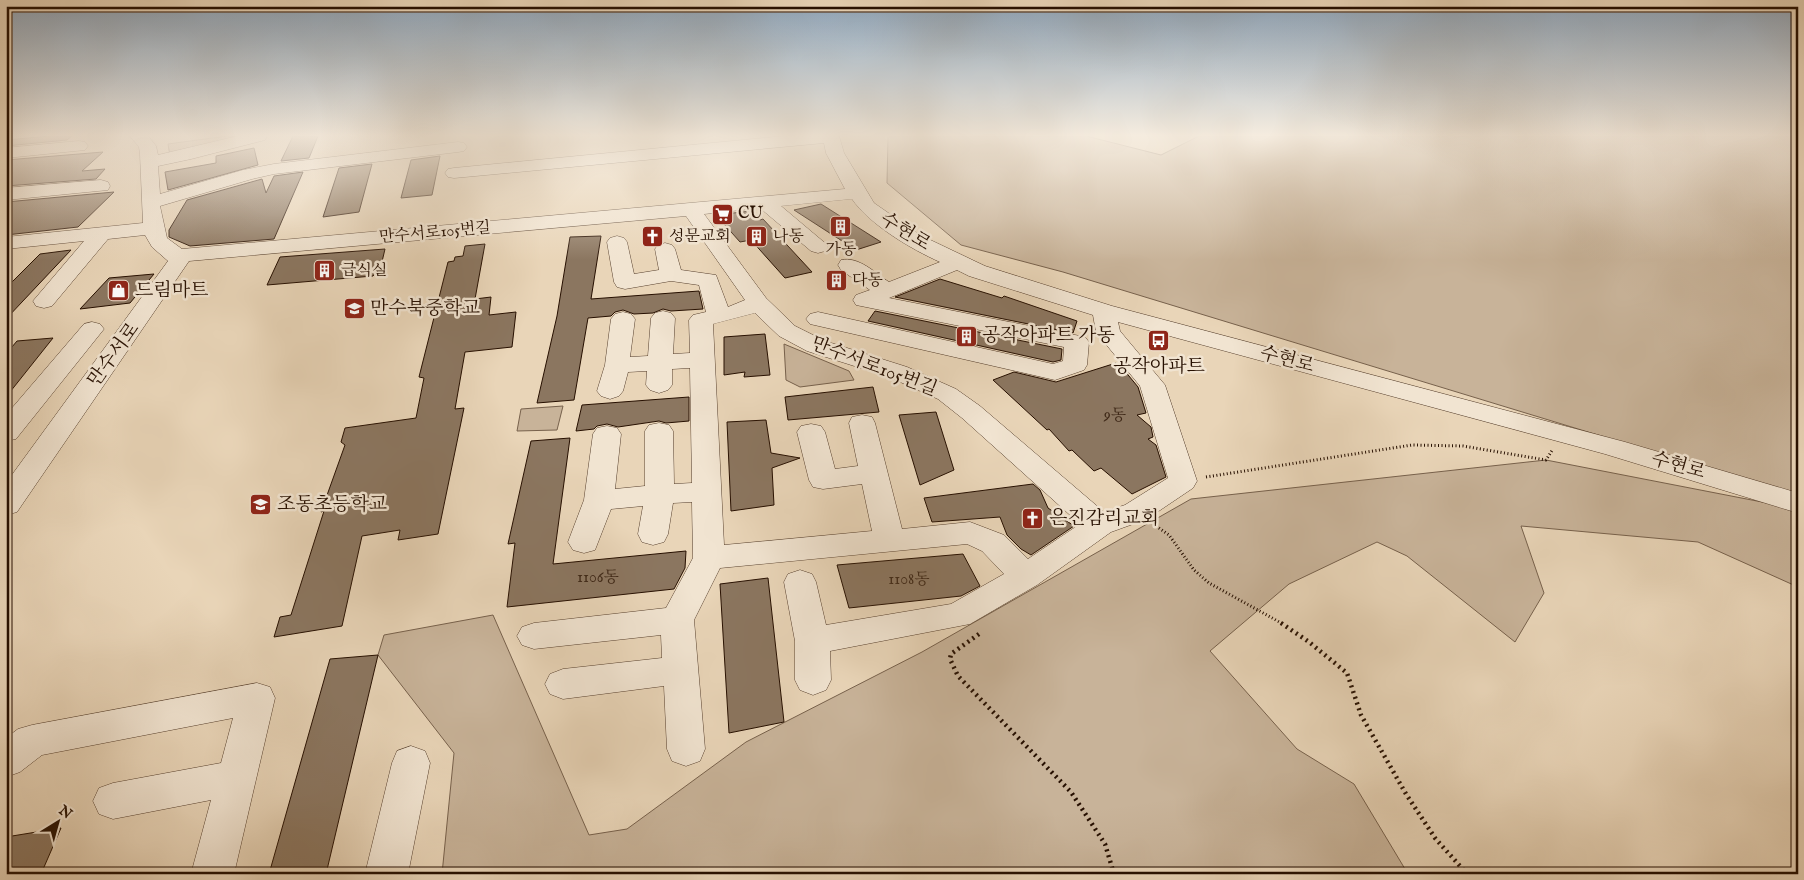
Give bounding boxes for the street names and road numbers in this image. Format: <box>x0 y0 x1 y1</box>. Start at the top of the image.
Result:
street label: 수현로 <box>875 207 935 257</box>
street label: 만수서로105번길 <box>378 218 492 248</box>
street label: 만수서로 <box>83 318 145 392</box>
street label: 만수서로105번길 <box>807 332 941 402</box>
street label: 수현로 <box>1257 341 1317 379</box>
street label: 수현로 <box>1648 447 1708 485</box>

